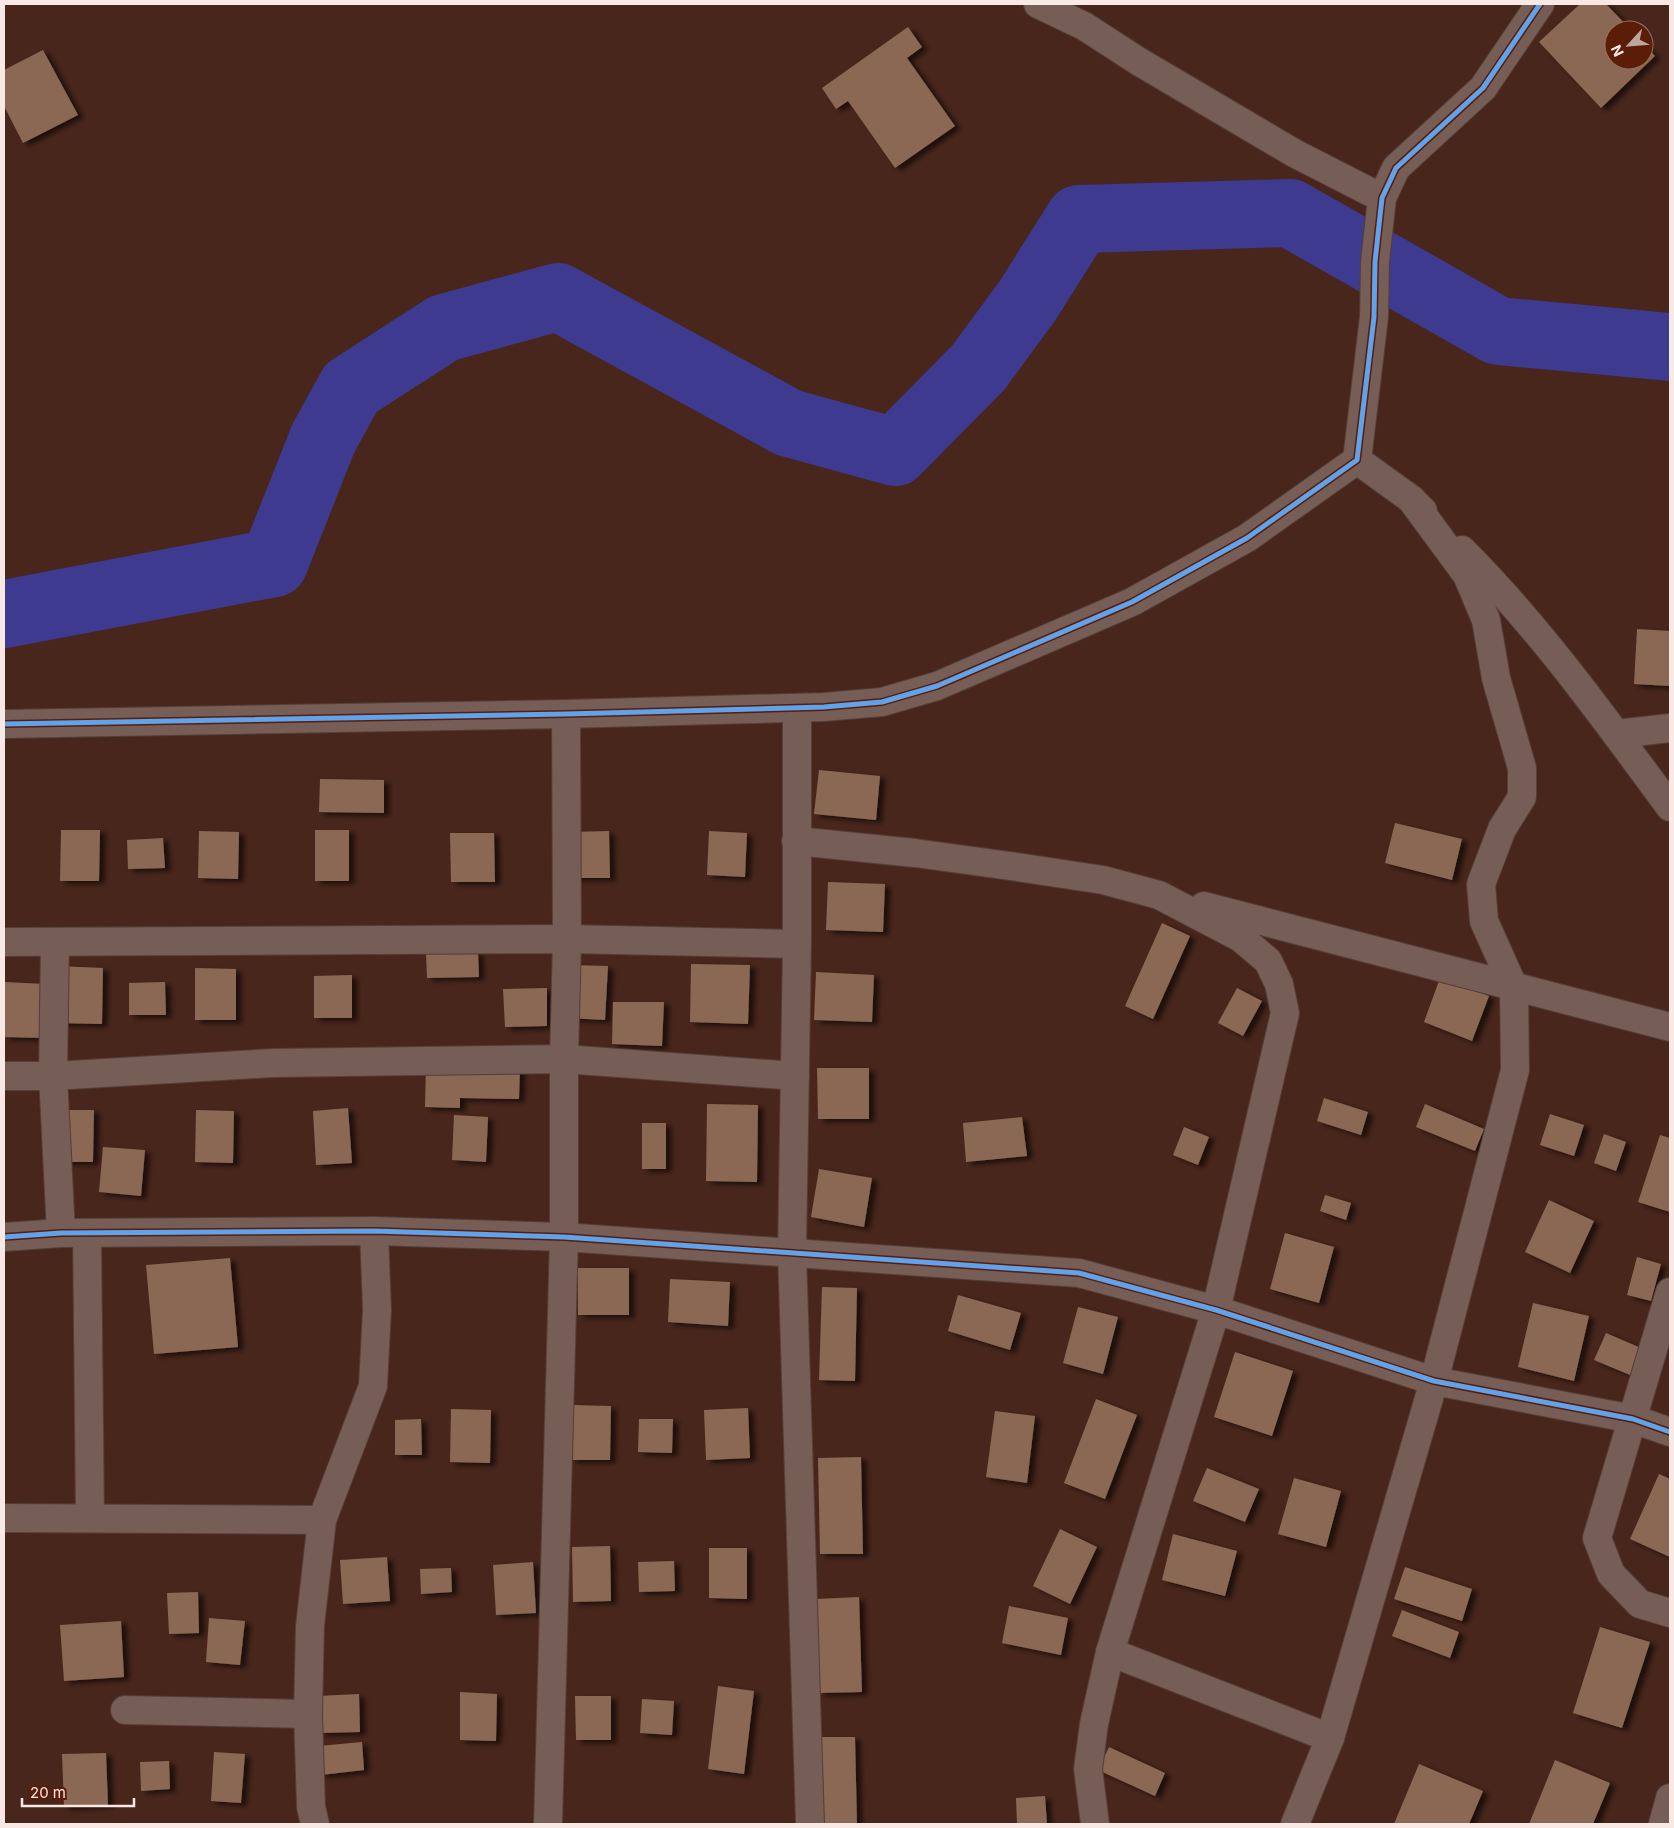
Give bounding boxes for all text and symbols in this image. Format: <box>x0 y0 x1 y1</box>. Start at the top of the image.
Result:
north arrow <box>1604 20 1654 70</box>
text: N <box>1607 42 1627 59</box>
scale bar <box>22 1776 135 1808</box>
text: 20 m <box>30 1783 66 1802</box>

